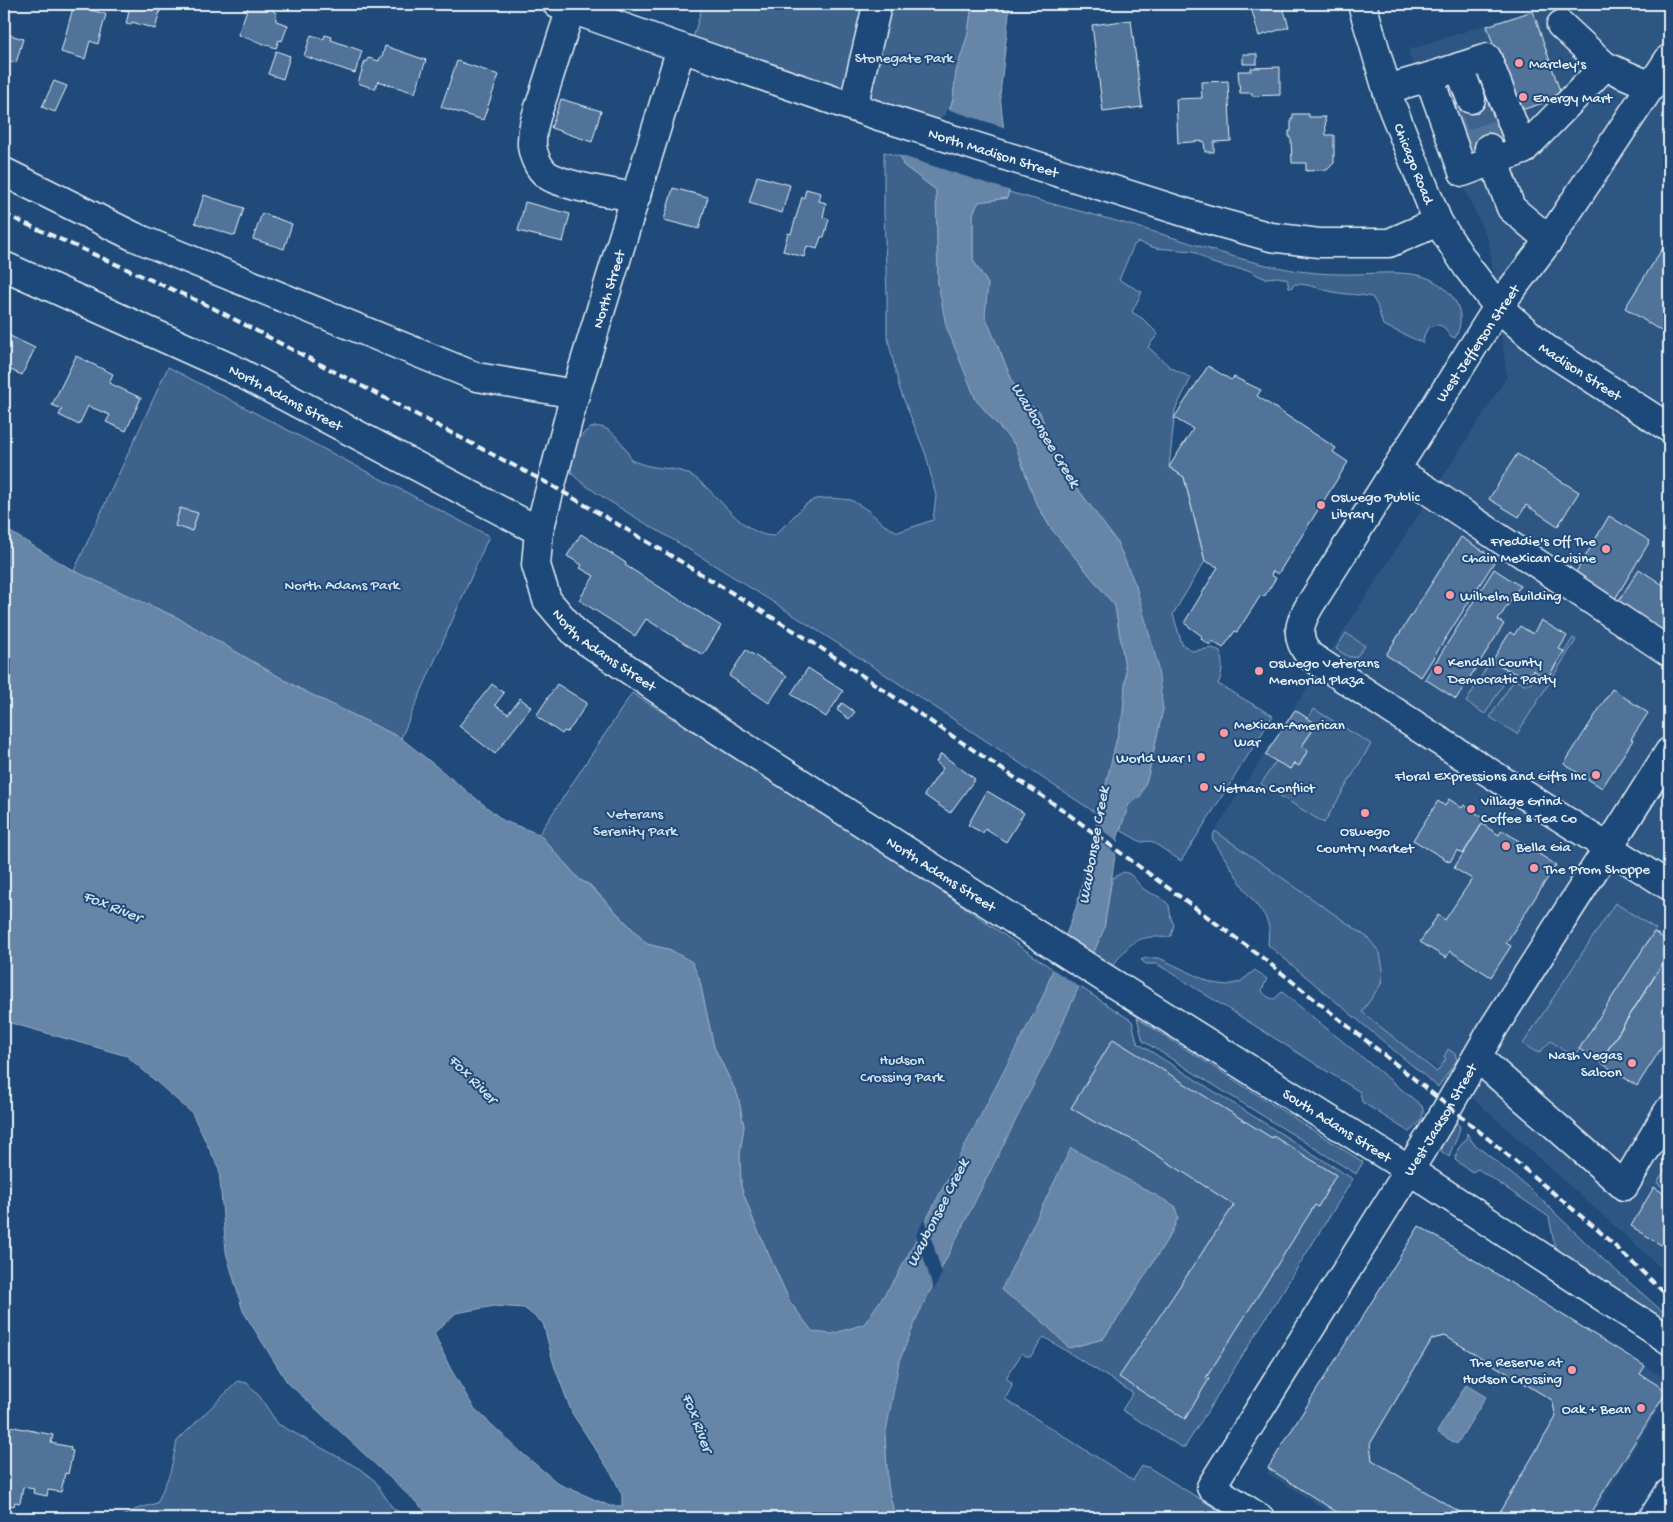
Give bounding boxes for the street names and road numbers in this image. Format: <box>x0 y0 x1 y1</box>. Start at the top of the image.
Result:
street label: Chicago Road <box>1388 121 1437 208</box>
street label: North Madison Street <box>926 125 1062 184</box>
street label: North Street <box>590 247 631 331</box>
street label: West Jefferson Street <box>1433 280 1526 406</box>
street label: Madison Street <box>1535 339 1626 407</box>
street label: North Adams Street <box>225 361 347 437</box>
street label: North Adams Street <box>547 606 660 697</box>
street label: North Adams Street <box>882 833 1000 918</box>
street label: West Jackson Street <box>1401 1059 1483 1180</box>
street label: South Adams Street <box>1279 1085 1396 1169</box>

